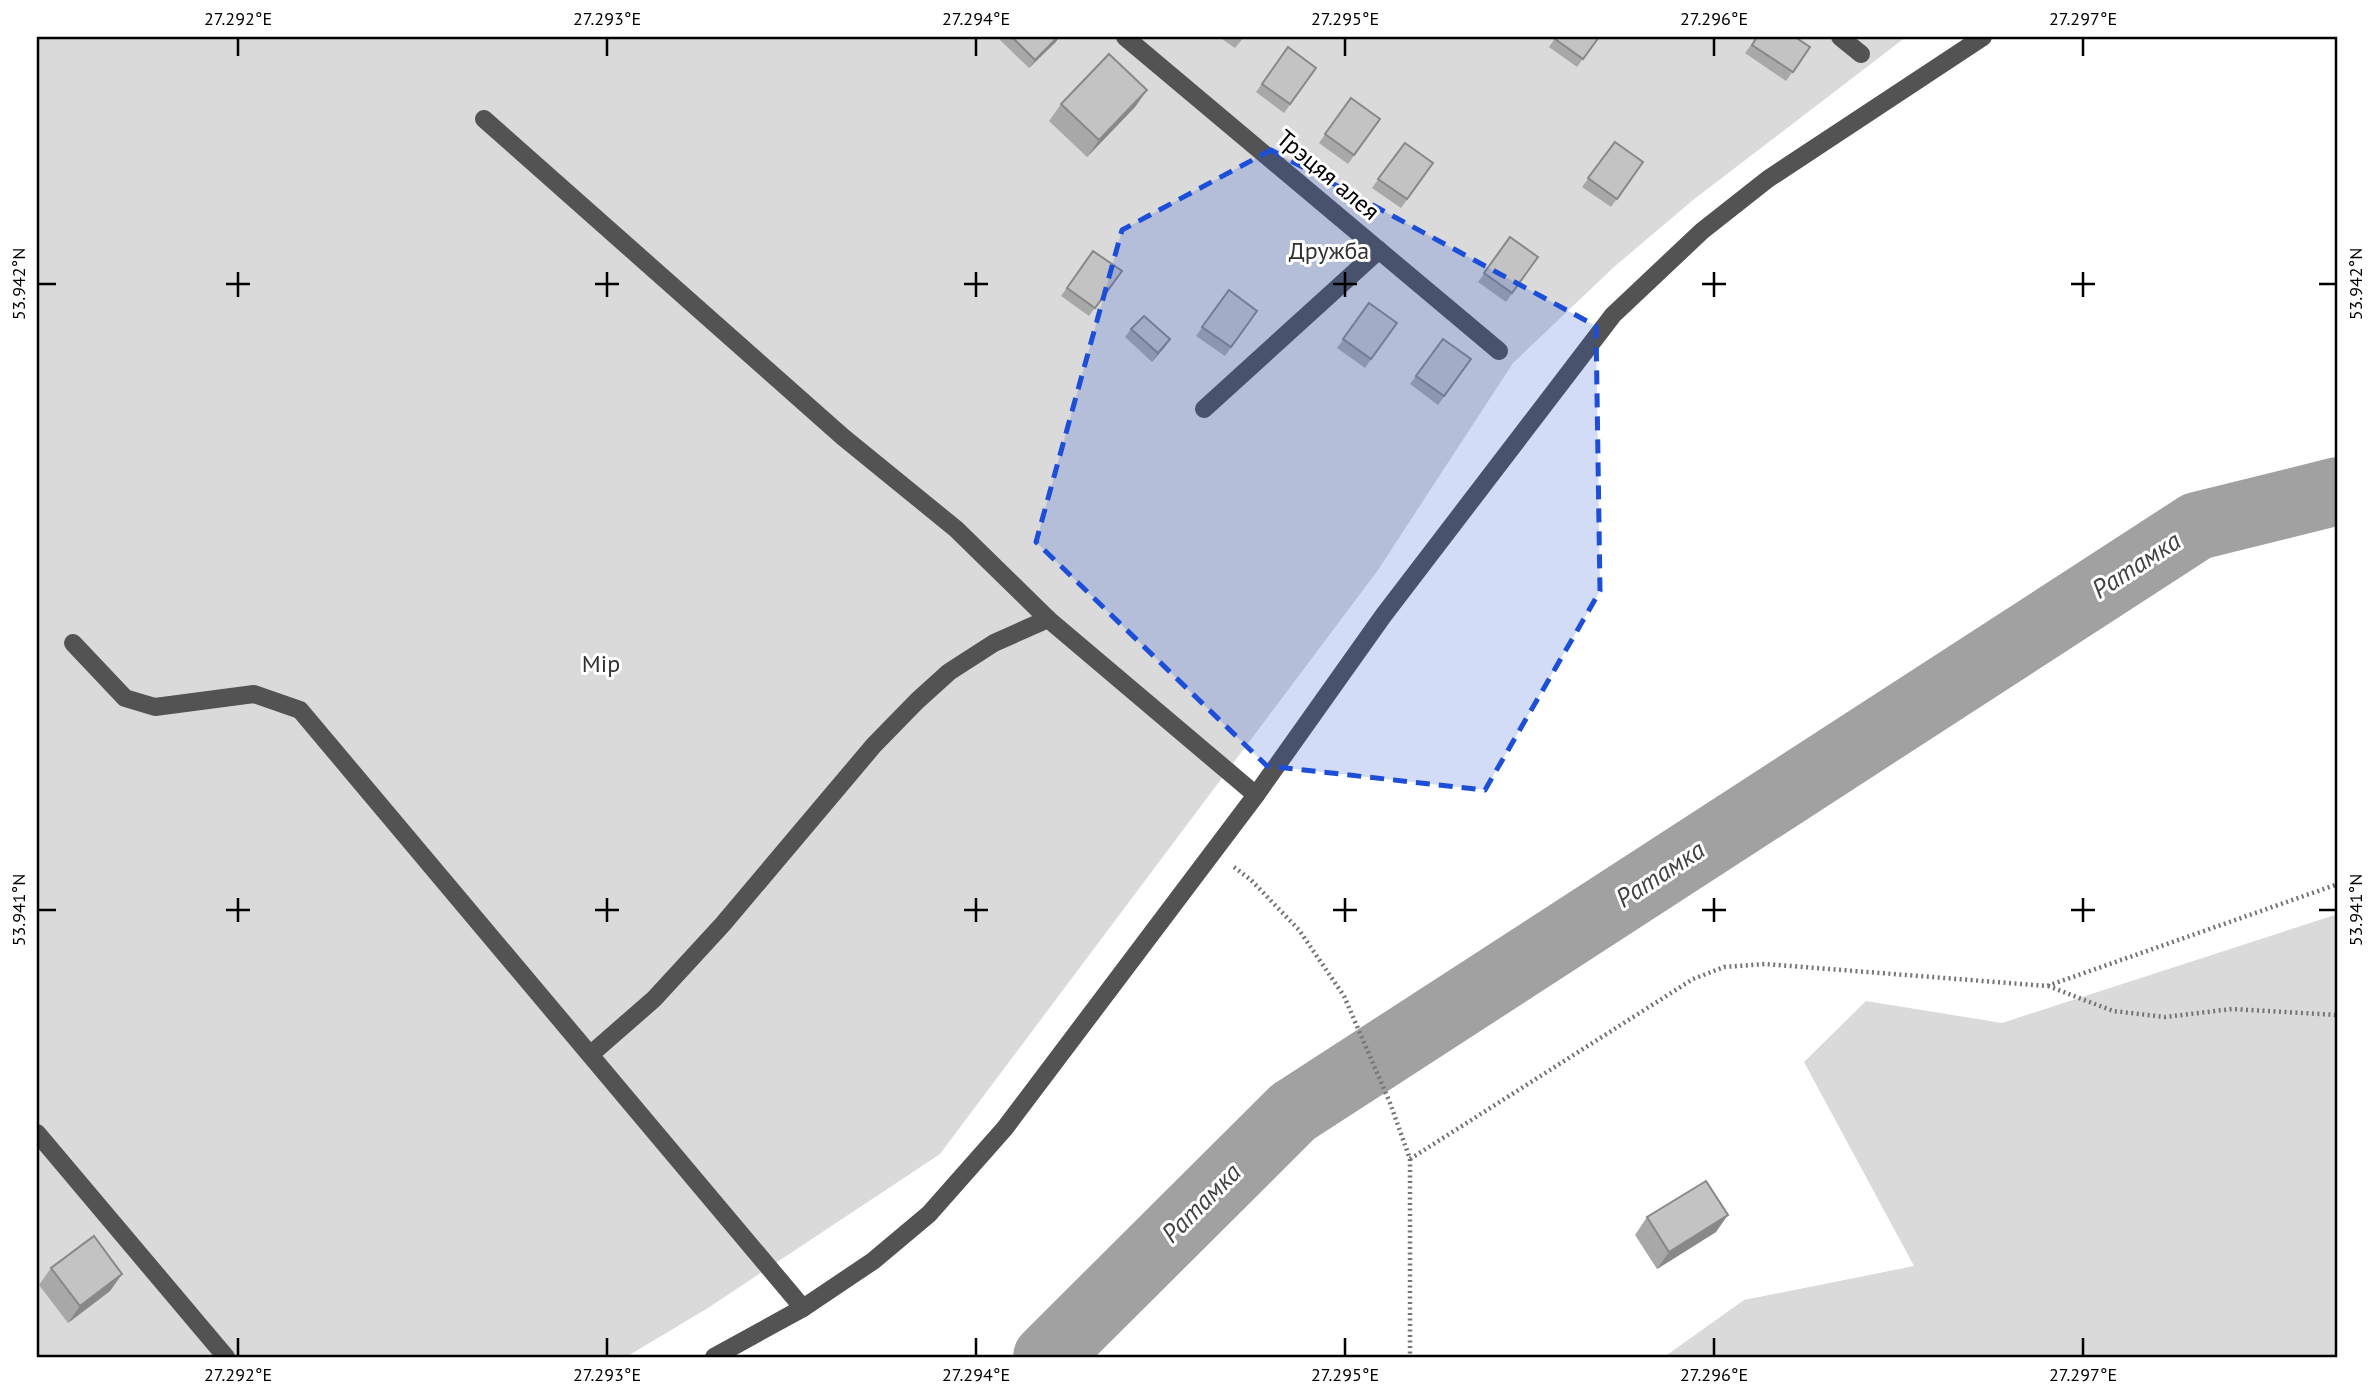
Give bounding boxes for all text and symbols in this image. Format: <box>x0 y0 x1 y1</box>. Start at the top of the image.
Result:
text: 27.292°E <box>204 7 272 30</box>
text: 27.293°E <box>573 7 641 30</box>
text: 27.294°E <box>942 7 1010 30</box>
text: 27.295°E <box>1311 7 1379 30</box>
text: 27.296°E <box>1680 7 1748 30</box>
text: 27.297°E <box>2049 7 2117 30</box>
street label: Трэцяя алея <box>1271 123 1386 227</box>
park label: Дружба <box>1289 235 1369 266</box>
text: 53.942°N <box>7 248 30 320</box>
text: 53.942°N <box>2344 248 2367 320</box>
water label: Ратамка <box>2085 524 2187 605</box>
park label: Мір <box>582 648 620 679</box>
water label: Ратамка <box>1609 833 1711 914</box>
text: 53.941°N <box>7 874 30 946</box>
text: 53.941°N <box>2344 874 2367 946</box>
water label: Ратамка <box>1154 1156 1248 1249</box>
text: 27.292°E <box>204 1363 272 1386</box>
text: 27.293°E <box>573 1363 641 1386</box>
text: 27.294°E <box>942 1363 1010 1386</box>
text: 27.295°E <box>1311 1363 1379 1386</box>
text: 27.296°E <box>1680 1363 1748 1386</box>
text: 27.297°E <box>2049 1363 2117 1386</box>

